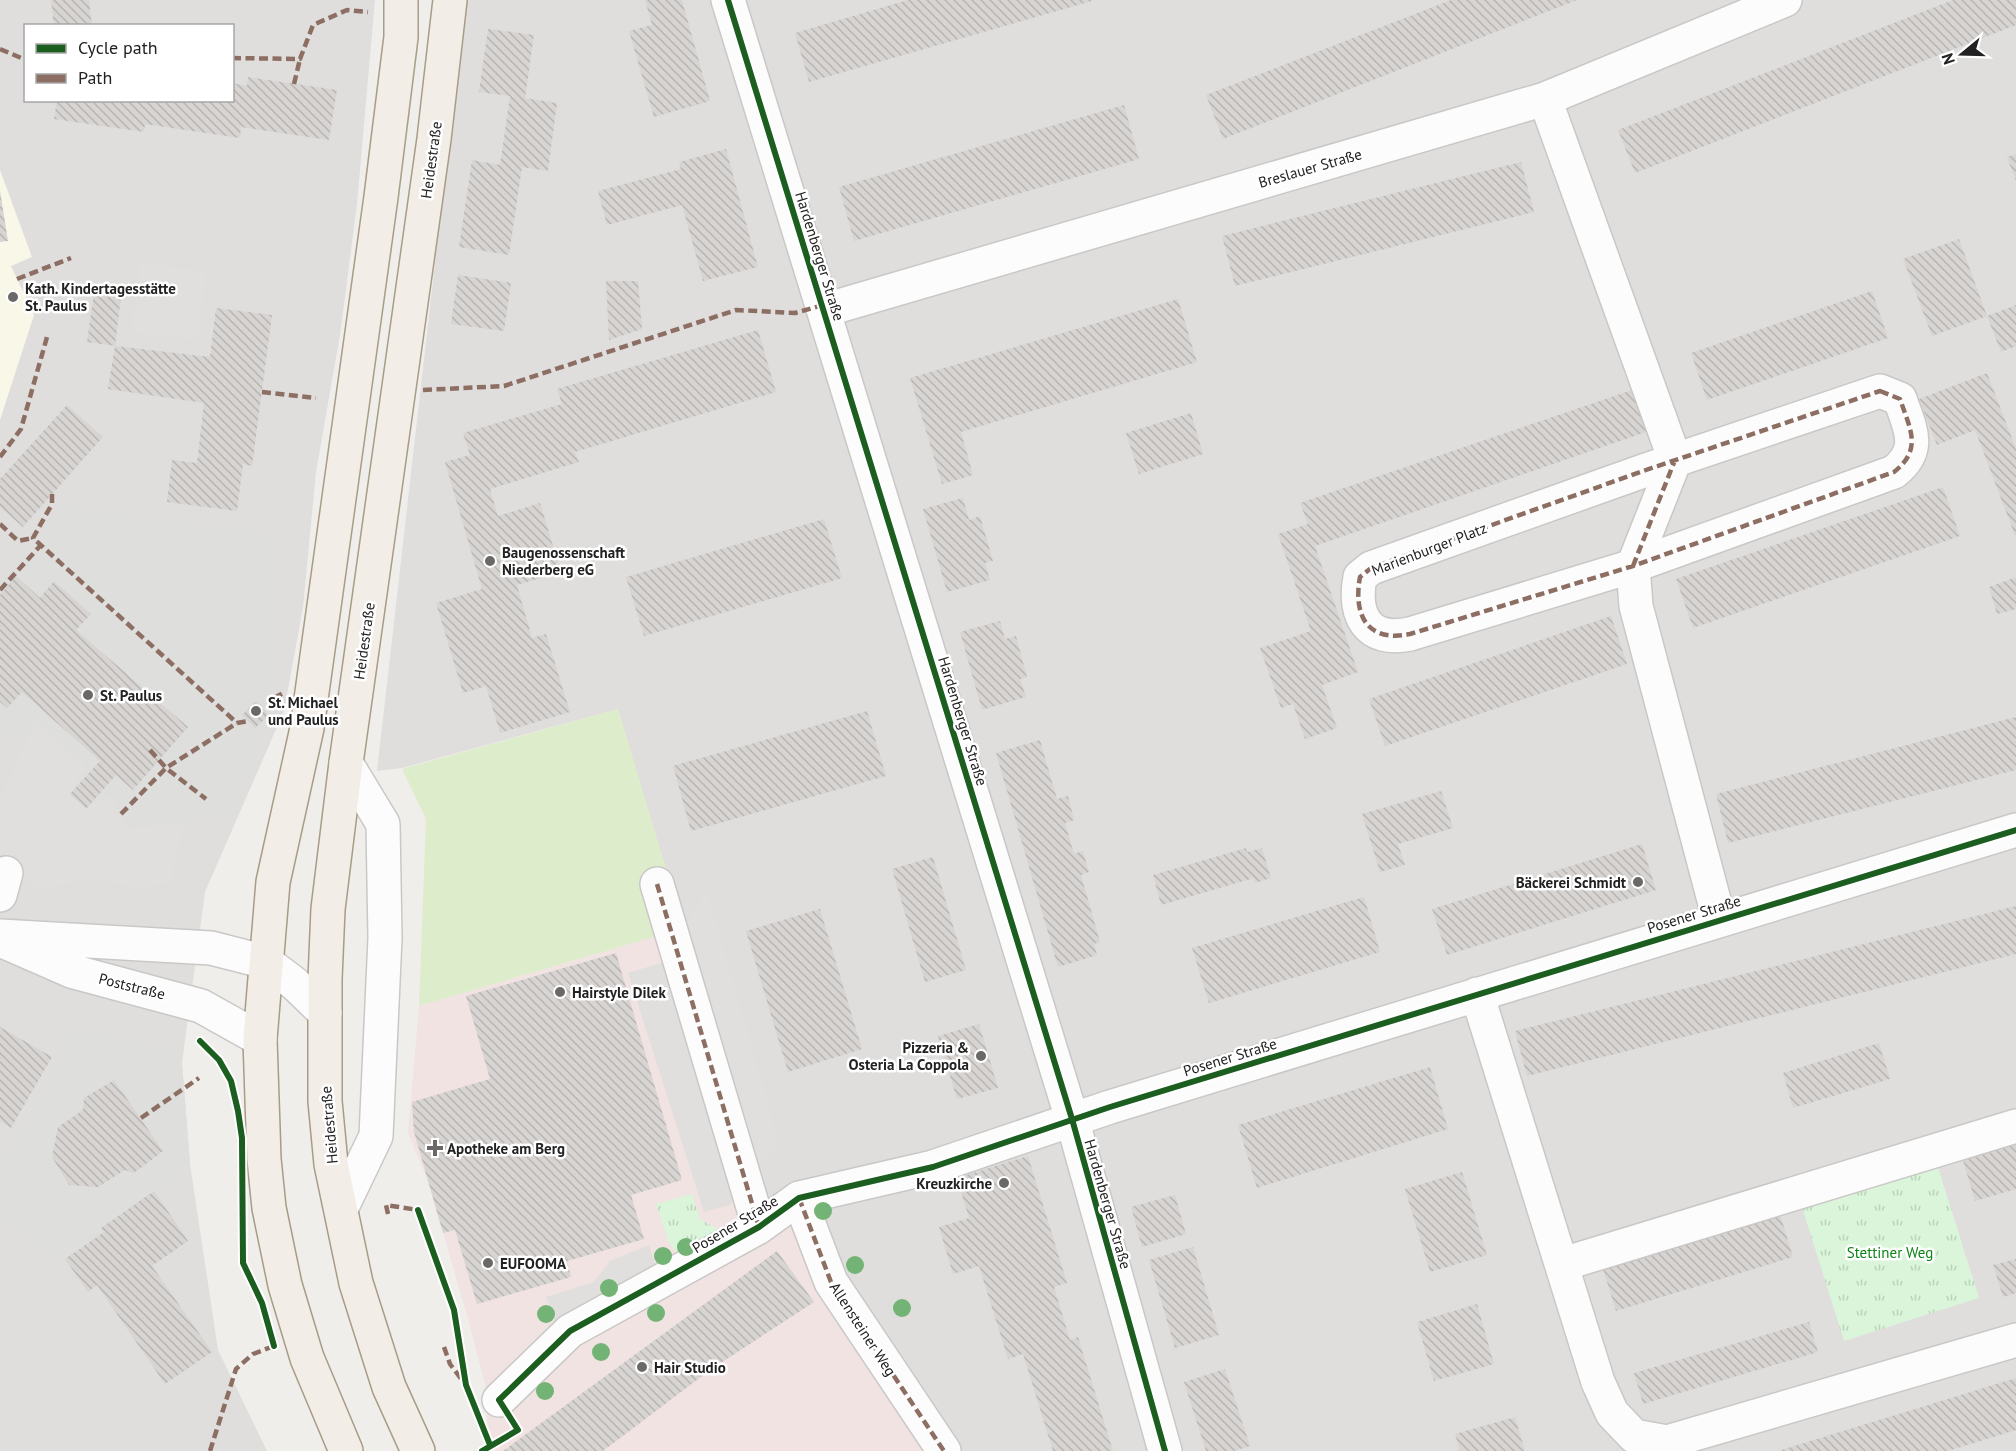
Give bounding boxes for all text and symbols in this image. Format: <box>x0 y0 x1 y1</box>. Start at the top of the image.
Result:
legend <box>24 24 234 102</box>
north arrow <box>1932 24 1992 84</box>
text: Cycle path <box>78 36 158 59</box>
text: N <box>1937 51 1959 67</box>
text: Path <box>78 66 112 89</box>
street label: Heidestraße <box>416 120 446 200</box>
street label: Breslauer Straße <box>1256 144 1364 192</box>
street label: Hardenberger Straße <box>791 189 849 323</box>
place label: Kath. Kindertagesstätte St. Paulus <box>25 279 176 315</box>
marker: Kath. Kindertagesstätte St. Paulus <box>6 290 20 304</box>
street label: Marienburger Platz <box>1369 518 1489 580</box>
place label: Baugenossenschaft Niederberg eG <box>502 543 626 579</box>
marker: Baugenossenschaft Niederberg eG <box>483 554 497 568</box>
street label: Heidestraße <box>349 601 379 681</box>
street label: Hardenberger Straße <box>934 654 992 788</box>
place label: St. Paulus <box>100 686 162 705</box>
marker: St. Paulus <box>81 688 95 702</box>
place label: St. Michael und Paulus <box>268 693 339 729</box>
marker: St. Michael und Paulus <box>249 704 263 718</box>
place label: Bäckerei Schmidt <box>1516 873 1627 892</box>
marker: Bäckerei Schmidt <box>1631 875 1645 889</box>
street label: Posener Straße <box>1645 891 1743 937</box>
street label: Poststraße <box>97 969 167 1003</box>
place label: Hairstyle Dilek <box>572 983 666 1002</box>
marker: Hairstyle Dilek <box>553 985 567 999</box>
street label: Posener Straße <box>1181 1034 1279 1080</box>
place label: Pizzeria & Osteria La Coppola <box>849 1038 969 1074</box>
marker: Pizzeria & Osteria La Coppola <box>974 1049 988 1063</box>
street label: Heidestraße <box>316 1085 342 1165</box>
street label: Hardenberger Straße <box>1080 1137 1136 1271</box>
place label: Apotheke am Berg <box>447 1139 565 1158</box>
marker: Apotheke am Berg <box>428 1141 442 1155</box>
place label: Kreuzkirche <box>916 1174 992 1193</box>
marker: Kreuzkirche <box>997 1176 1011 1190</box>
street label: Posener Straße <box>689 1191 781 1257</box>
park label: Stettiner Weg <box>1847 1243 1933 1262</box>
place label: EUFOOMA <box>500 1254 567 1273</box>
marker: EUFOOMA <box>481 1256 495 1270</box>
street label: Allensteiner Weg <box>826 1278 900 1380</box>
place label: Hair Studio <box>654 1358 726 1377</box>
marker: Hair Studio <box>635 1360 649 1374</box>

